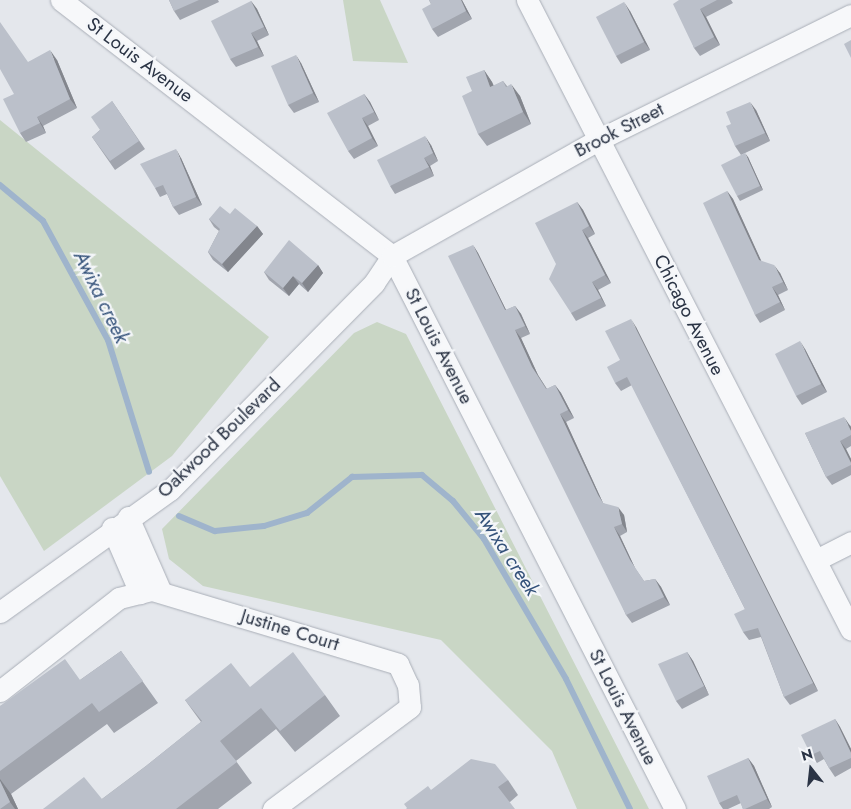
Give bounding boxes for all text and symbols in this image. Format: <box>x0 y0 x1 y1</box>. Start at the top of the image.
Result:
street label: St Louis Avenue <box>82 13 198 107</box>
street label: Brook Street <box>571 98 667 162</box>
water label: Awixa creek <box>68 247 134 347</box>
street label: Chicago Avenue <box>649 251 729 379</box>
street label: St Louis Avenue <box>400 284 478 408</box>
street label: Oakwood Boulevard <box>153 373 285 503</box>
water label: Awixa creek <box>470 504 544 600</box>
street label: Justine Court <box>238 604 342 656</box>
street label: St Louis Avenue <box>584 645 662 769</box>
text: N <box>799 743 815 766</box>
north arrow <box>786 744 836 794</box>

